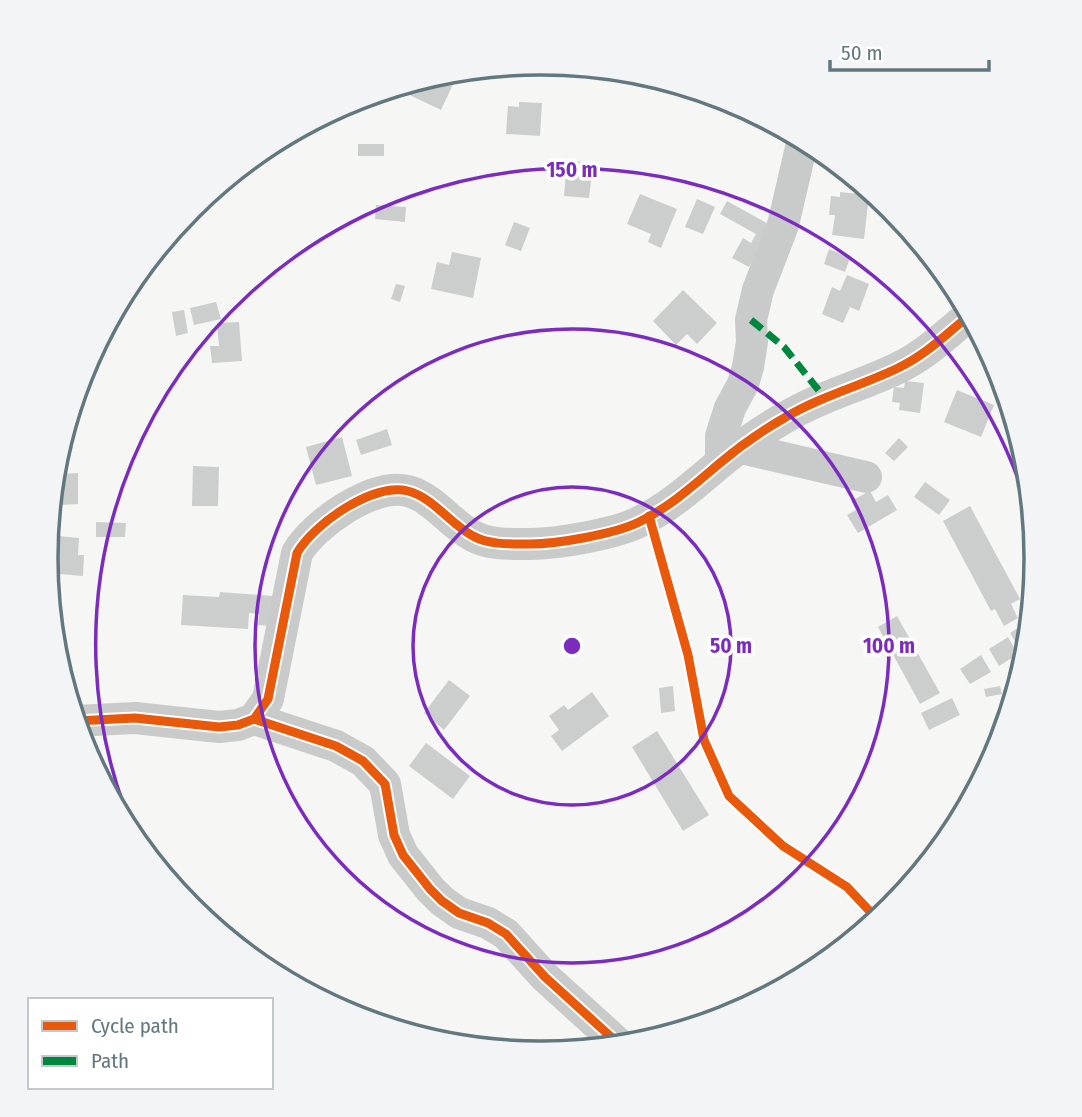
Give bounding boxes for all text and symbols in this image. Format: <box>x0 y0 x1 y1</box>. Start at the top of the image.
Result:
scale bar <box>830 28 989 72</box>
text: 50 m <box>841 40 883 66</box>
text: 150 m <box>546 157 598 183</box>
text: 50 m <box>710 633 752 659</box>
text: 100 m <box>863 633 915 659</box>
centre of rings <box>560 634 584 658</box>
legend <box>28 998 273 1089</box>
text: Cycle path <box>91 1013 179 1039</box>
text: Path <box>91 1048 129 1074</box>

